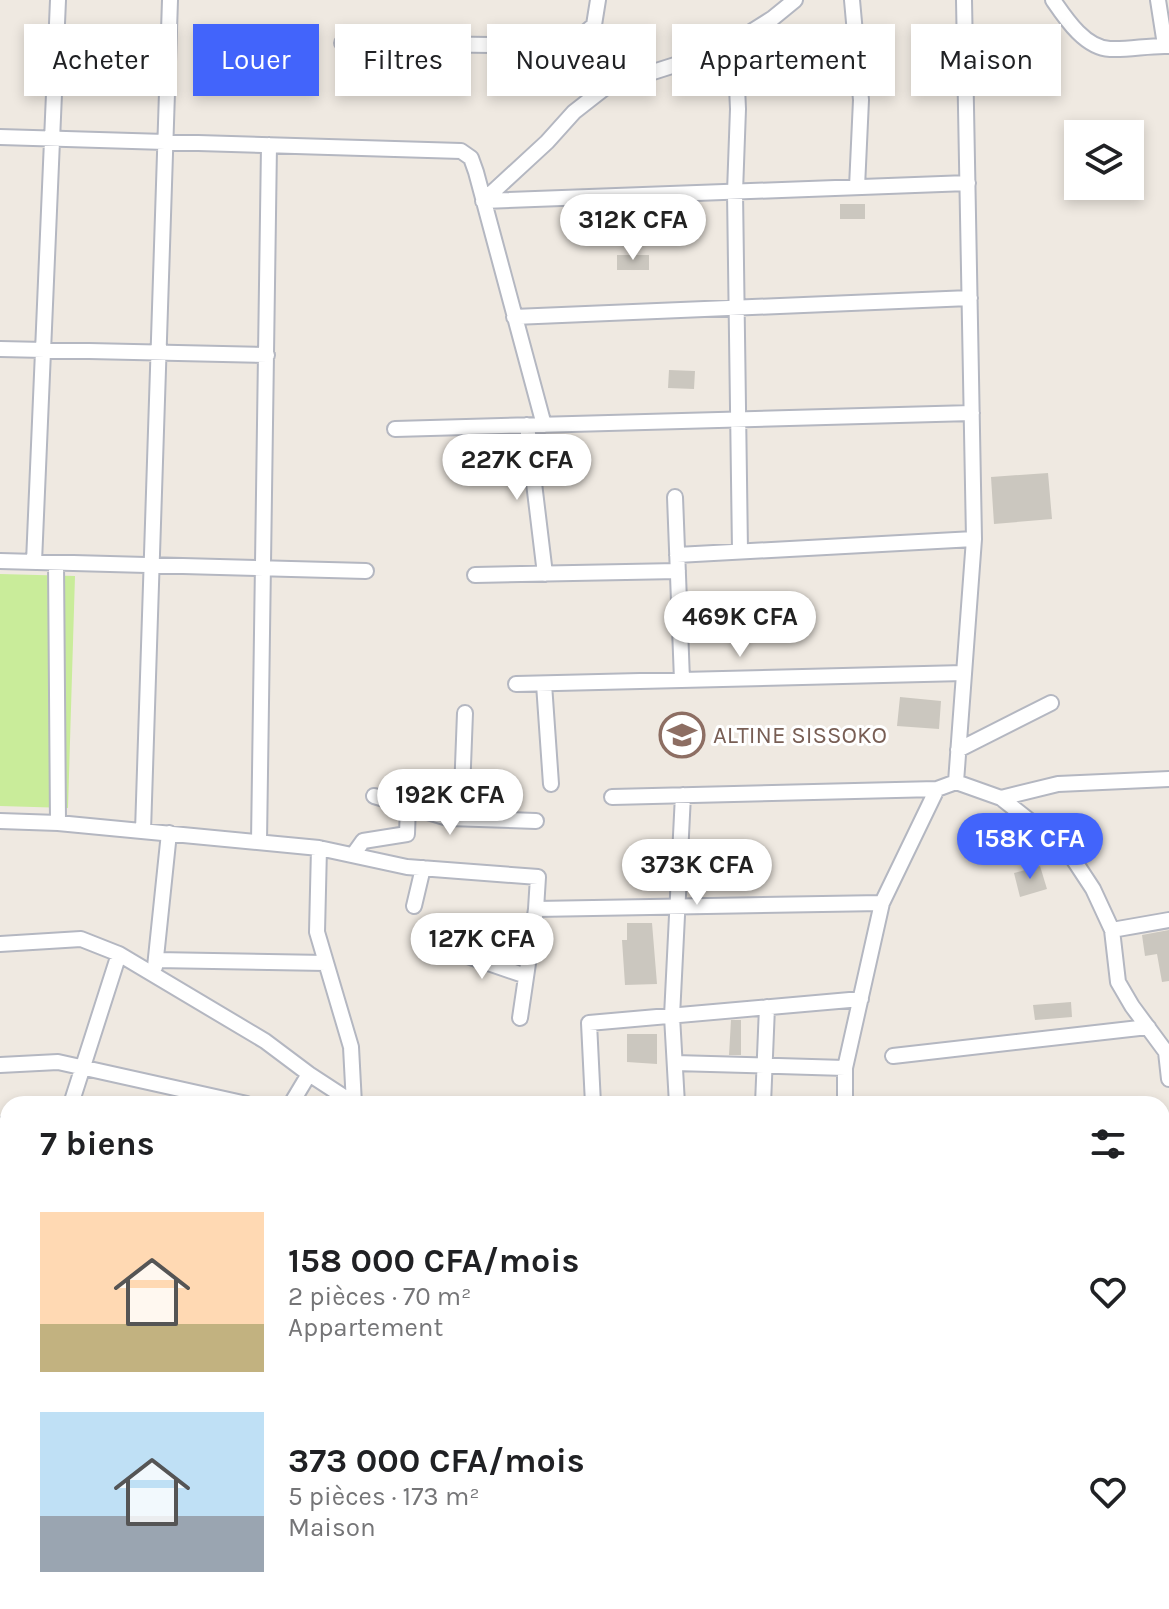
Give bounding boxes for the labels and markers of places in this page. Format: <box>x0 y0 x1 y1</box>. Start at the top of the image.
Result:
pin: 312K CFA <box>550 194 716 262</box>
pin: 227K CFA <box>434 434 600 502</box>
pin: 469K CFA <box>657 591 823 659</box>
school or university icon: ALTINE SISSOKO <box>658 711 706 759</box>
place label: ALTINE SISSOKO <box>713 721 887 749</box>
pin: 192K CFA <box>367 769 533 837</box>
pin: 158K CFA <box>947 813 1113 881</box>
pin: 373K CFA <box>614 839 780 907</box>
pin: 127K CFA <box>399 913 565 981</box>

